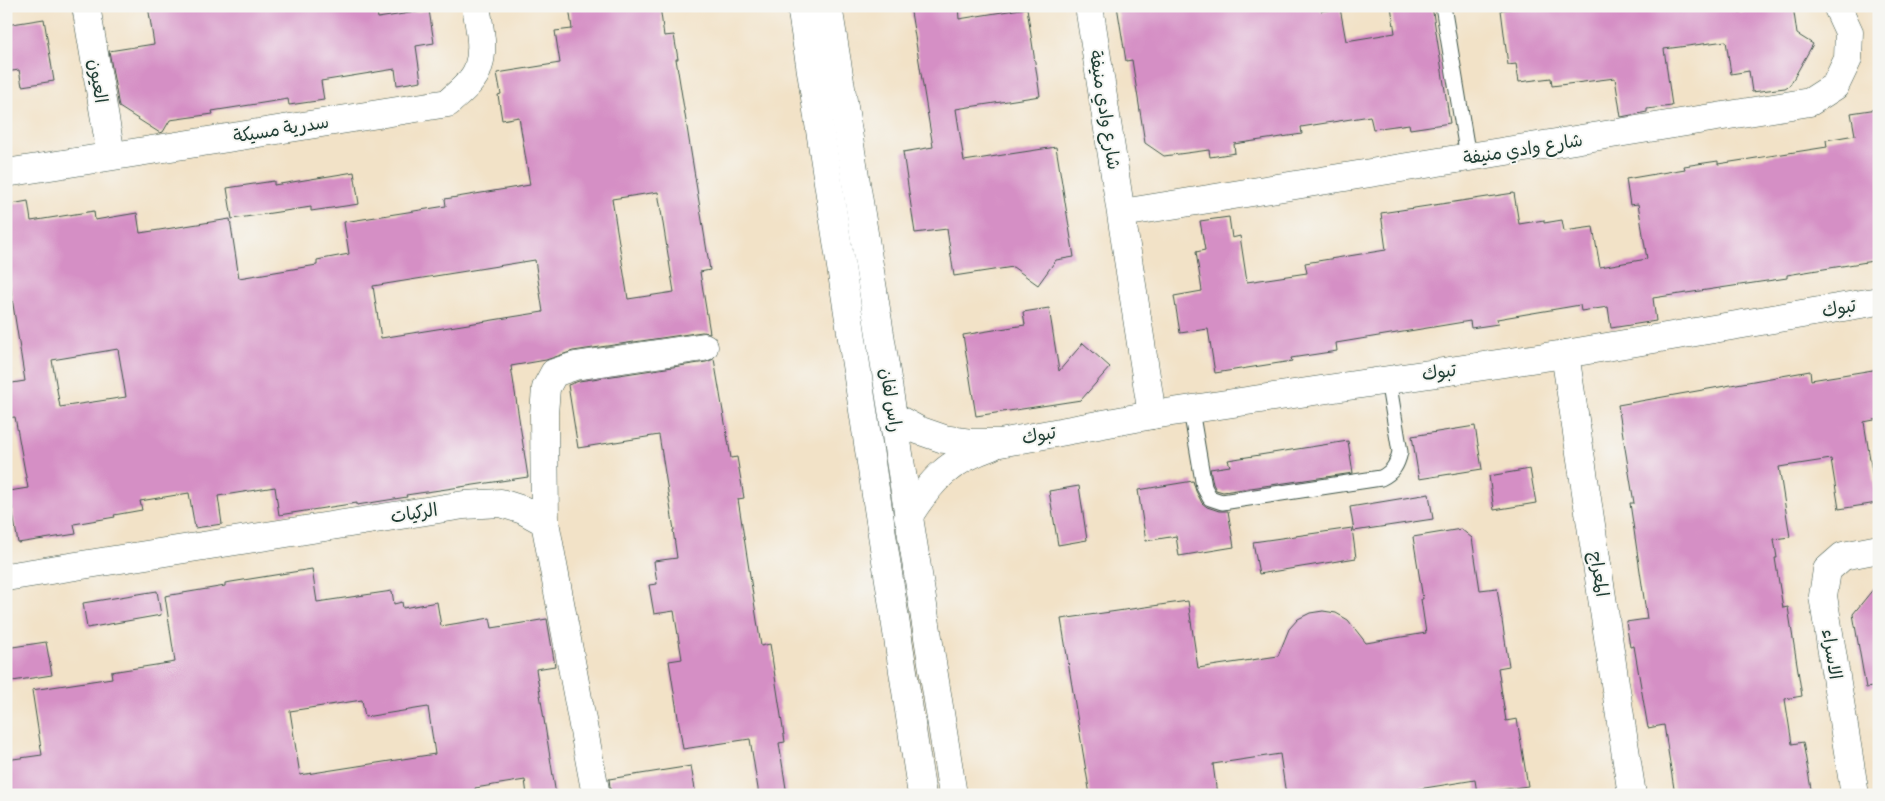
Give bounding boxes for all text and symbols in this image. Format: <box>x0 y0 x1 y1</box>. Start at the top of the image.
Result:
street label: شارع وادي منيفة <box>1083 49 1125 172</box>
street label: العيون <box>84 57 112 105</box>
street label: سدرية مسيكة <box>232 111 330 147</box>
street label: شارع وادي منيفة <box>1462 129 1585 171</box>
street label: تبوك <box>1820 294 1859 322</box>
street label: تبوك <box>1420 359 1458 385</box>
street label: راس لفان <box>875 366 907 434</box>
street label: تبوك <box>1020 421 1059 449</box>
street label: الركيات <box>389 498 439 528</box>
street label: المعراج <box>1584 550 1613 599</box>
street label: الاسراء <box>1817 627 1847 681</box>

